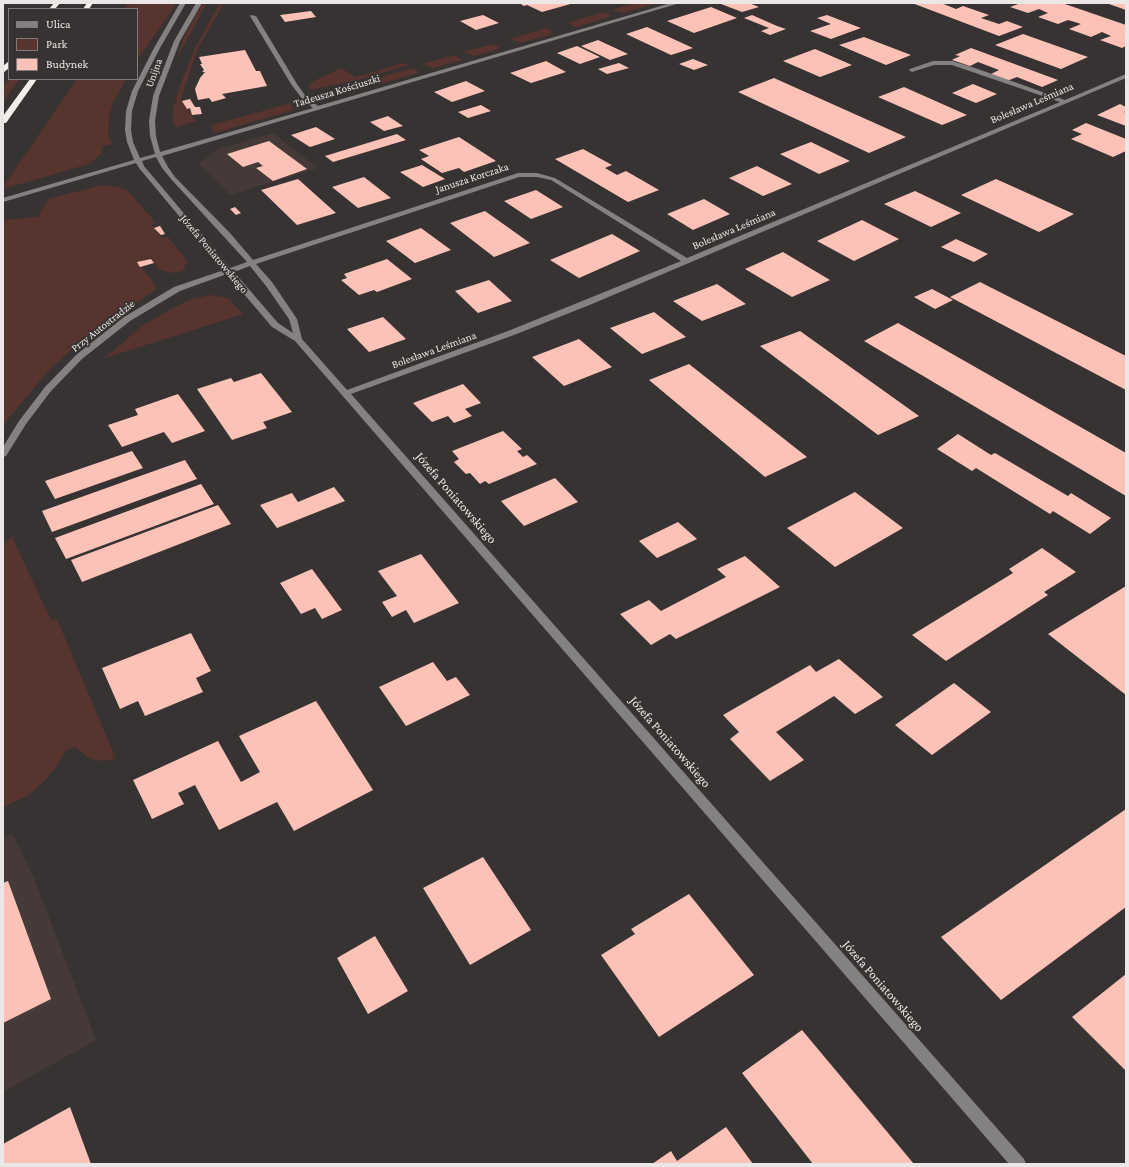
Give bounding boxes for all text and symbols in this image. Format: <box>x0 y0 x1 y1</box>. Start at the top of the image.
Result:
legend <box>8 8 138 80</box>
text: Ulica <box>46 17 71 31</box>
text: Park <box>46 37 67 51</box>
text: Budynek <box>46 57 88 71</box>
street label: Unijna <box>143 57 165 89</box>
street label: Tadeusza Kościuszki <box>292 72 382 110</box>
street label: Bolesława Leśmiana <box>988 80 1076 126</box>
street label: Janusza Korczaka <box>434 160 510 196</box>
street label: Bolesława Leśmiana <box>690 206 778 252</box>
street label: Józefa Poniatowskiego <box>177 212 251 296</box>
street label: Przy Autostradzie <box>69 297 137 355</box>
street label: Bolesława Leśmiana <box>390 329 478 371</box>
street label: Józefa Poniatowskiego <box>412 449 500 547</box>
street label: Józefa Poniatowskiego <box>626 693 714 791</box>
street label: Józefa Poniatowskiego <box>839 937 927 1035</box>

